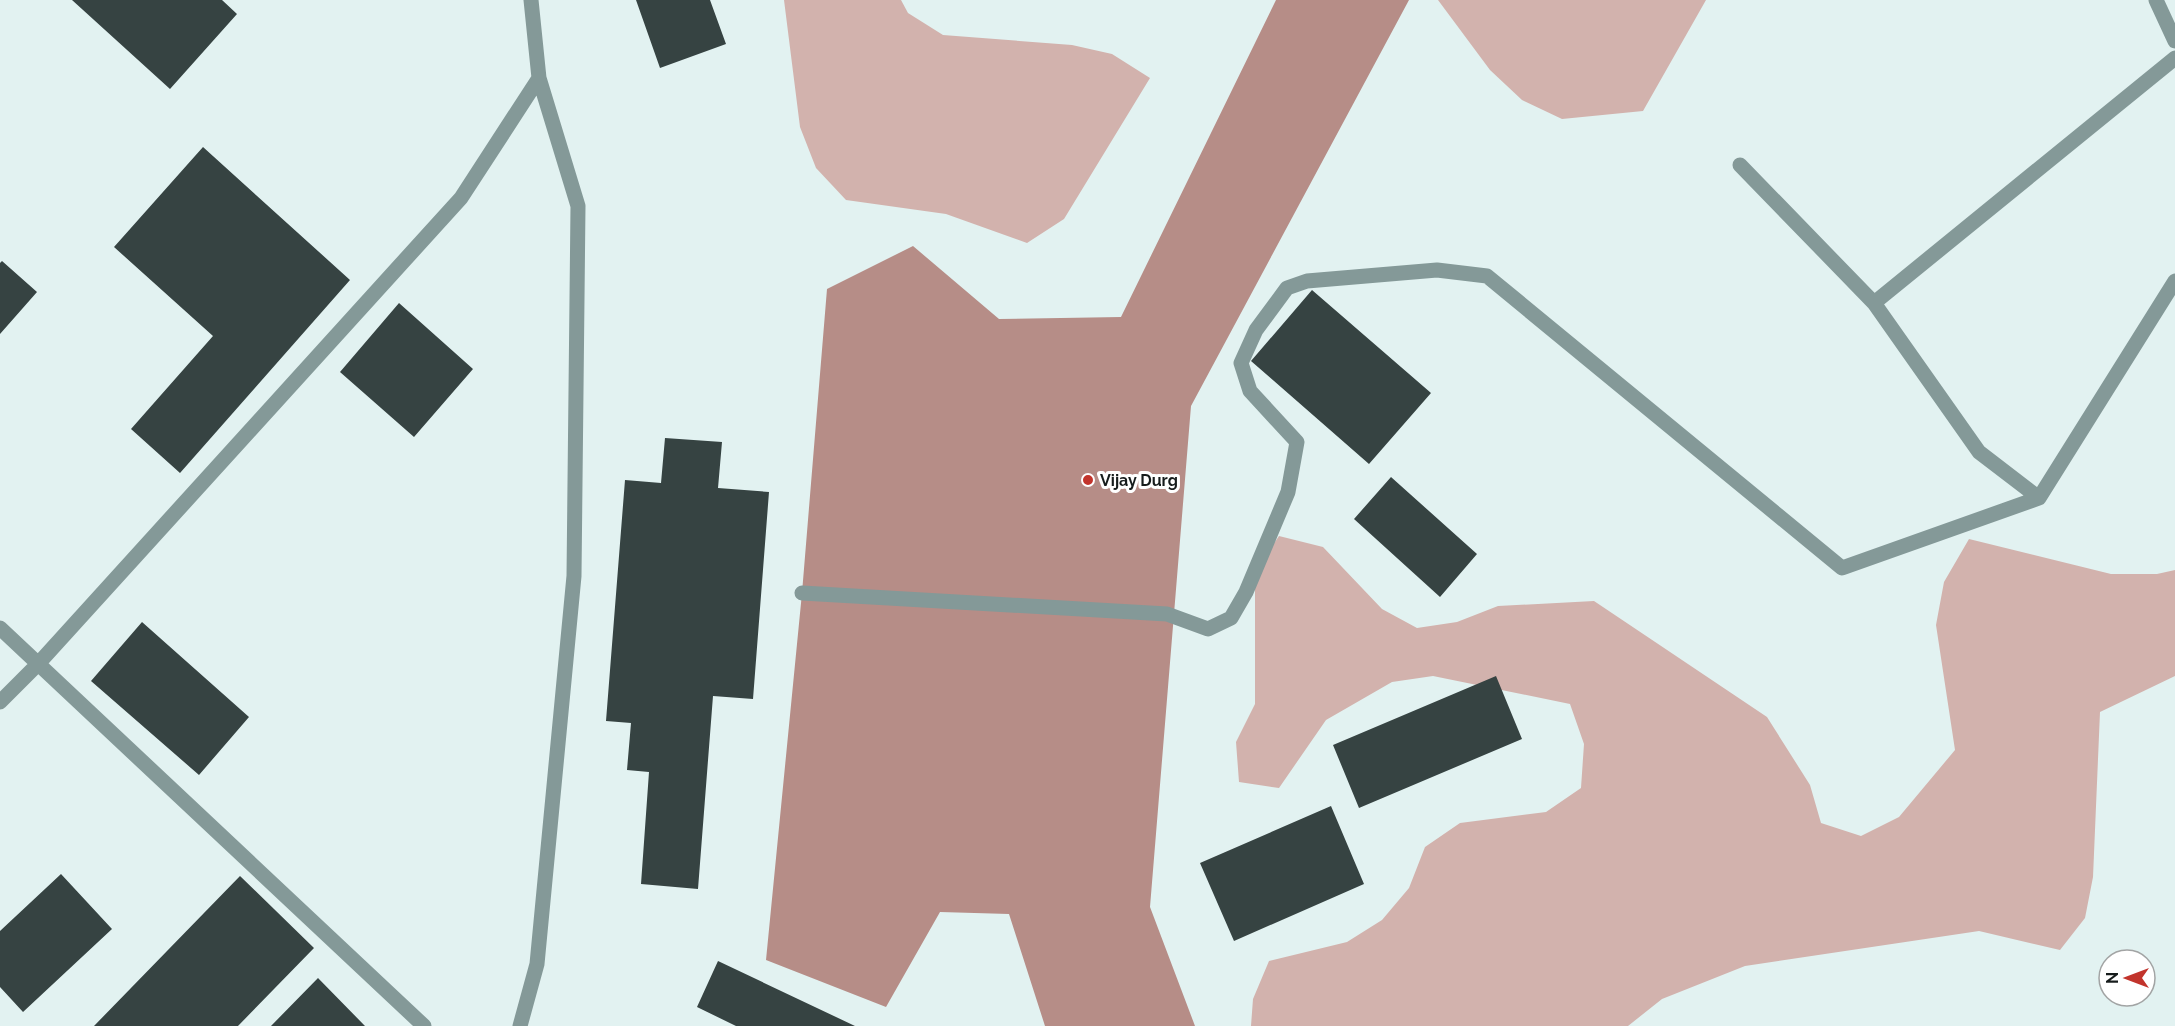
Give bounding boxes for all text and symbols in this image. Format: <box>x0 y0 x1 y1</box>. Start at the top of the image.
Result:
place label: Vijay Durg <box>1100 471 1178 490</box>
marker: Vijay Durg <box>1081 473 1095 487</box>
north arrow <box>2097 948 2157 1008</box>
text: N <box>2103 972 2122 984</box>

